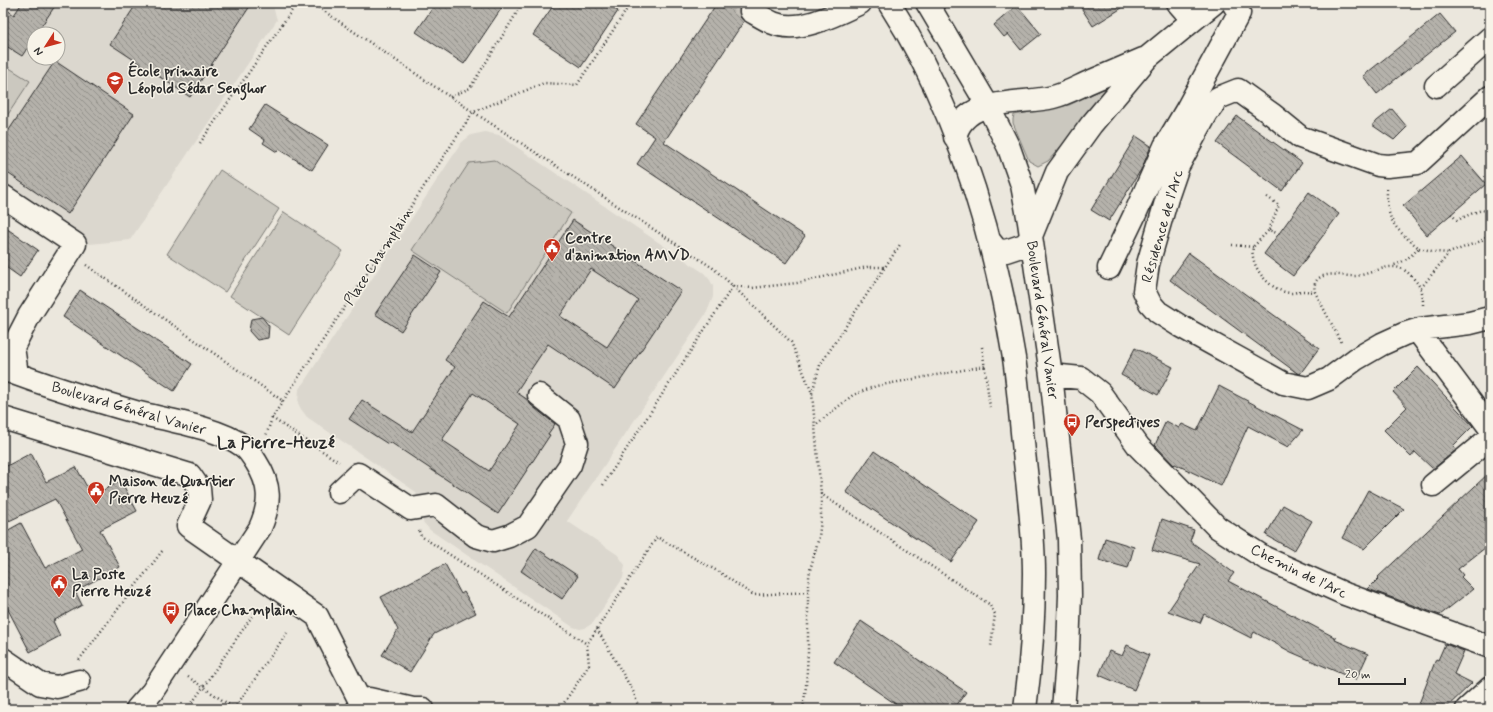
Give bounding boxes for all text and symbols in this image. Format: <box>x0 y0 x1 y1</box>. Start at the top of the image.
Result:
north arrow <box>26 26 66 66</box>
text: N <box>31 44 47 58</box>
place label: École primaire Léopold Sédar Senghor <box>128 60 267 101</box>
school or university icon: École primaire Léopold Sédar Senghor <box>105 70 125 95</box>
street label: Résidence de l'Arc <box>1137 167 1189 285</box>
street label: Place Champlain <box>340 203 418 309</box>
place label: Centre d'animation AMVD <box>565 229 690 266</box>
public building icon: Centre d'animation AMVD <box>542 237 562 262</box>
street label: Boulevard Général Vanier <box>1021 240 1063 401</box>
street label: Boulevard Général Vanier <box>49 377 209 441</box>
bus stop icon: Perspectives <box>1062 412 1082 437</box>
place label: Perspectives <box>1085 413 1160 433</box>
district label: La Pierre-Heuzé <box>217 432 335 454</box>
place label: Maison de Quartier Pierre Heuzé <box>109 472 236 509</box>
public building icon: Maison de Quartier Pierre Heuzé <box>86 480 106 505</box>
street label: Chemin de l'Arc <box>1247 540 1350 604</box>
place label: La Poste Pierre Heuzé <box>72 565 151 602</box>
public building icon: La Poste Pierre Heuzé <box>49 573 69 598</box>
bus stop icon: Place Champlain <box>161 600 181 625</box>
place label: Place Champlain <box>184 601 298 621</box>
scale bar <box>1339 660 1405 686</box>
text: 20 m <box>1345 667 1371 683</box>

